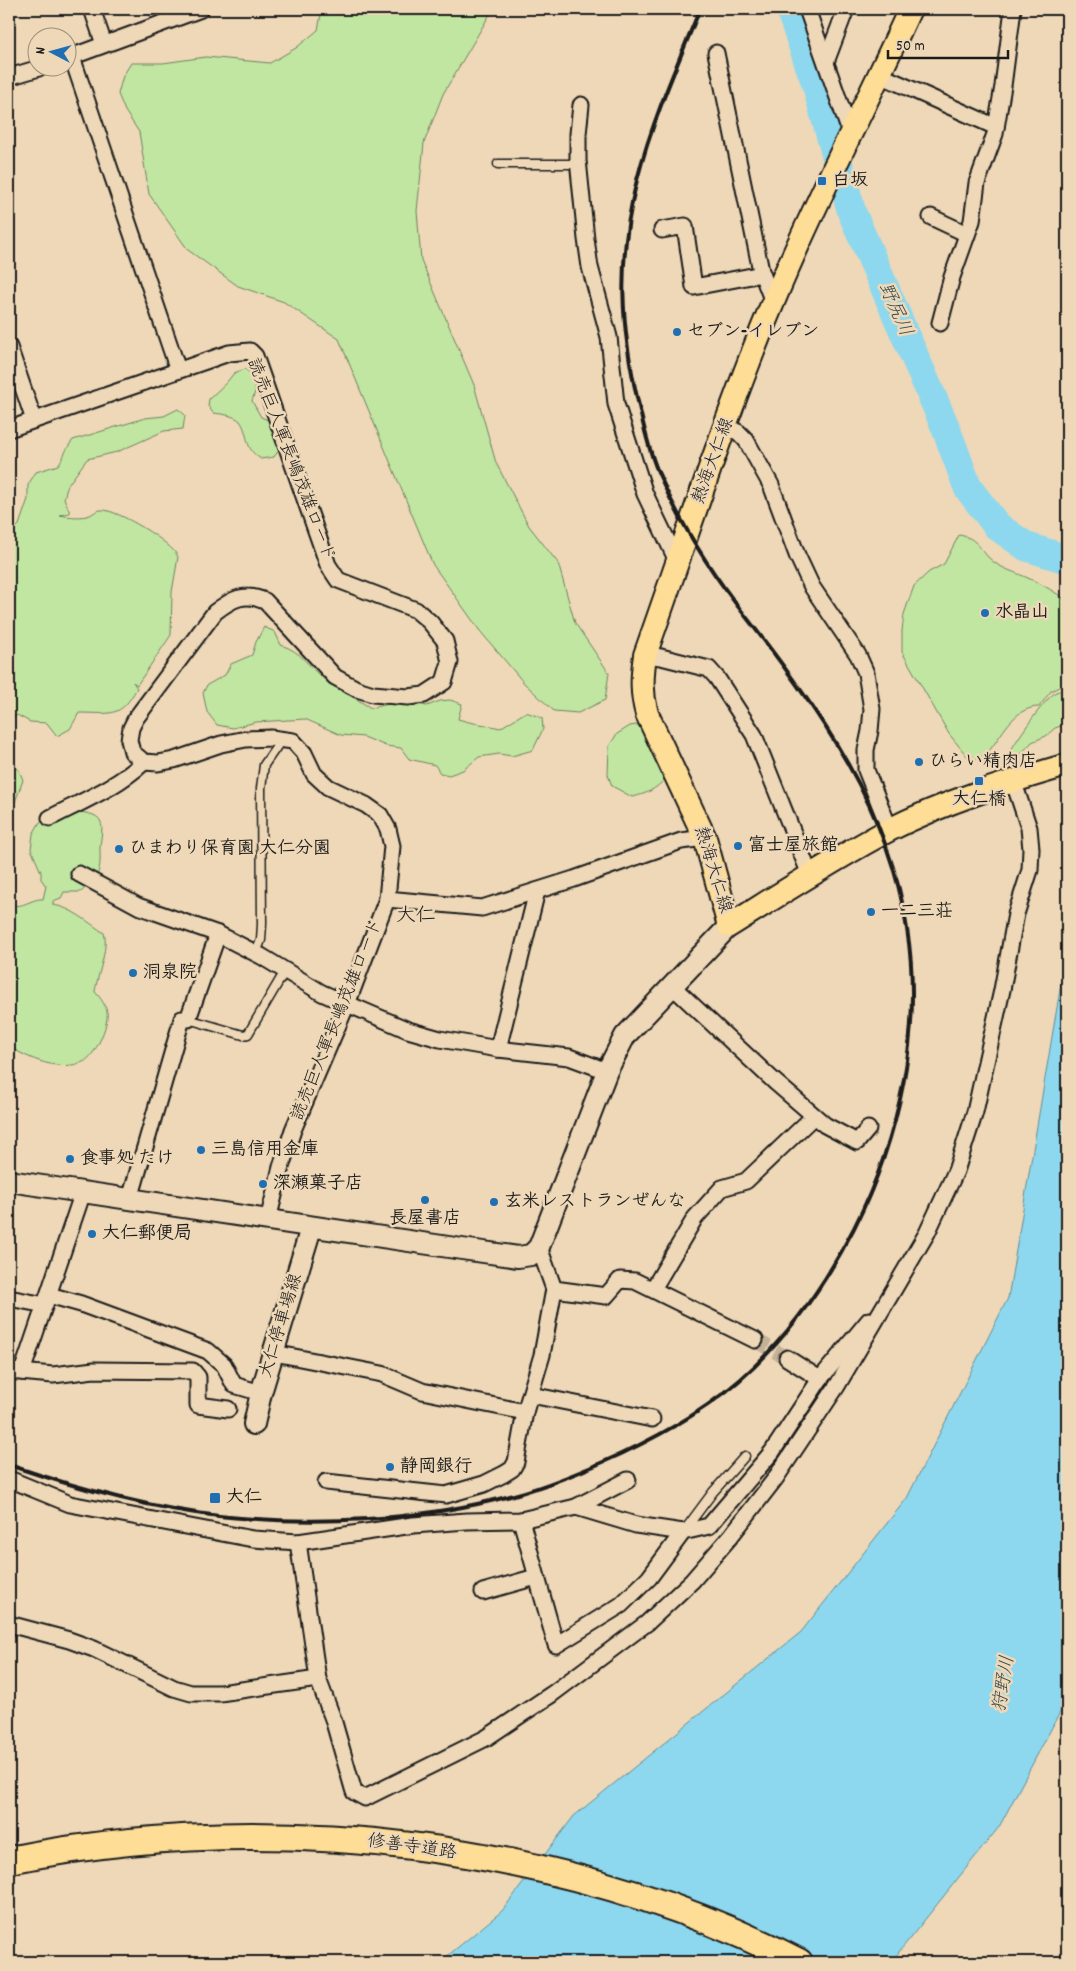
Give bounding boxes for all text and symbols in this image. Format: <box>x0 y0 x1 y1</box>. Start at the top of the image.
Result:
north arrow <box>28 28 78 78</box>
scale bar <box>888 28 1008 60</box>
text: 50 m <box>896 36 925 58</box>
text: N <box>31 46 51 55</box>
place label: 白坂 <box>832 169 868 194</box>
marker: 白坂 <box>816 175 828 187</box>
water label: 野尻川 <box>870 278 918 342</box>
place label: セブン-イレブン <box>687 320 819 345</box>
marker: セブン-イレブン <box>671 326 683 338</box>
street label: 読売巨人軍長嶋茂雄ロード <box>240 355 340 565</box>
street label: 熱海大仁線 <box>687 414 741 508</box>
place label: 水晶山 <box>995 601 1049 626</box>
marker: 水晶山 <box>979 607 991 619</box>
place label: ひらい精肉店 <box>929 750 1037 775</box>
marker: ひらい精肉店 <box>913 756 925 768</box>
marker: 大仁橋 <box>973 775 985 787</box>
place label: 大仁橋 <box>952 788 1006 813</box>
street label: 熱海大仁線 <box>687 823 737 917</box>
place label: 富士屋旅館 <box>748 834 838 859</box>
place label: ひまわり保育園 大仁分園 <box>129 837 331 862</box>
marker: 富士屋旅館 <box>732 840 744 852</box>
marker: ひまわり保育園 大仁分園 <box>113 843 125 855</box>
place label: 一二三荘 <box>881 900 953 925</box>
district label: 大仁 <box>396 903 436 931</box>
marker: 一二三荘 <box>865 906 877 918</box>
street label: 読売巨人軍長嶋茂雄ロード <box>286 915 390 1125</box>
place label: 洞泉院 <box>143 961 197 986</box>
marker: 洞泉院 <box>127 967 139 979</box>
place label: 三島信用金庫 <box>211 1138 319 1163</box>
marker: 三島信用金庫 <box>195 1144 207 1156</box>
place label: 食事処 たけ <box>80 1147 174 1172</box>
marker: 食事処 たけ <box>64 1153 76 1165</box>
place label: 深瀬菓子店 <box>273 1172 363 1197</box>
marker: 深瀬菓子店 <box>257 1178 269 1190</box>
place label: 玄米レストランぜんな <box>504 1190 685 1215</box>
marker: 長屋書店 <box>419 1194 431 1206</box>
marker: 玄米レストランぜんな <box>488 1196 500 1208</box>
place label: 長屋書店 <box>389 1207 461 1232</box>
place label: 大仁郵便局 <box>102 1222 192 1247</box>
marker: 大仁郵便局 <box>86 1228 98 1240</box>
street label: 大仁停車場線 <box>254 1271 310 1381</box>
place label: 静岡銀行 <box>400 1455 472 1480</box>
marker: 静岡銀行 <box>384 1461 396 1473</box>
place label: 大仁 <box>226 1486 262 1511</box>
marker: 大仁 <box>208 1491 222 1505</box>
water label: 狩野川 <box>987 1654 1023 1714</box>
street label: 修善寺道路 <box>366 1829 458 1867</box>

